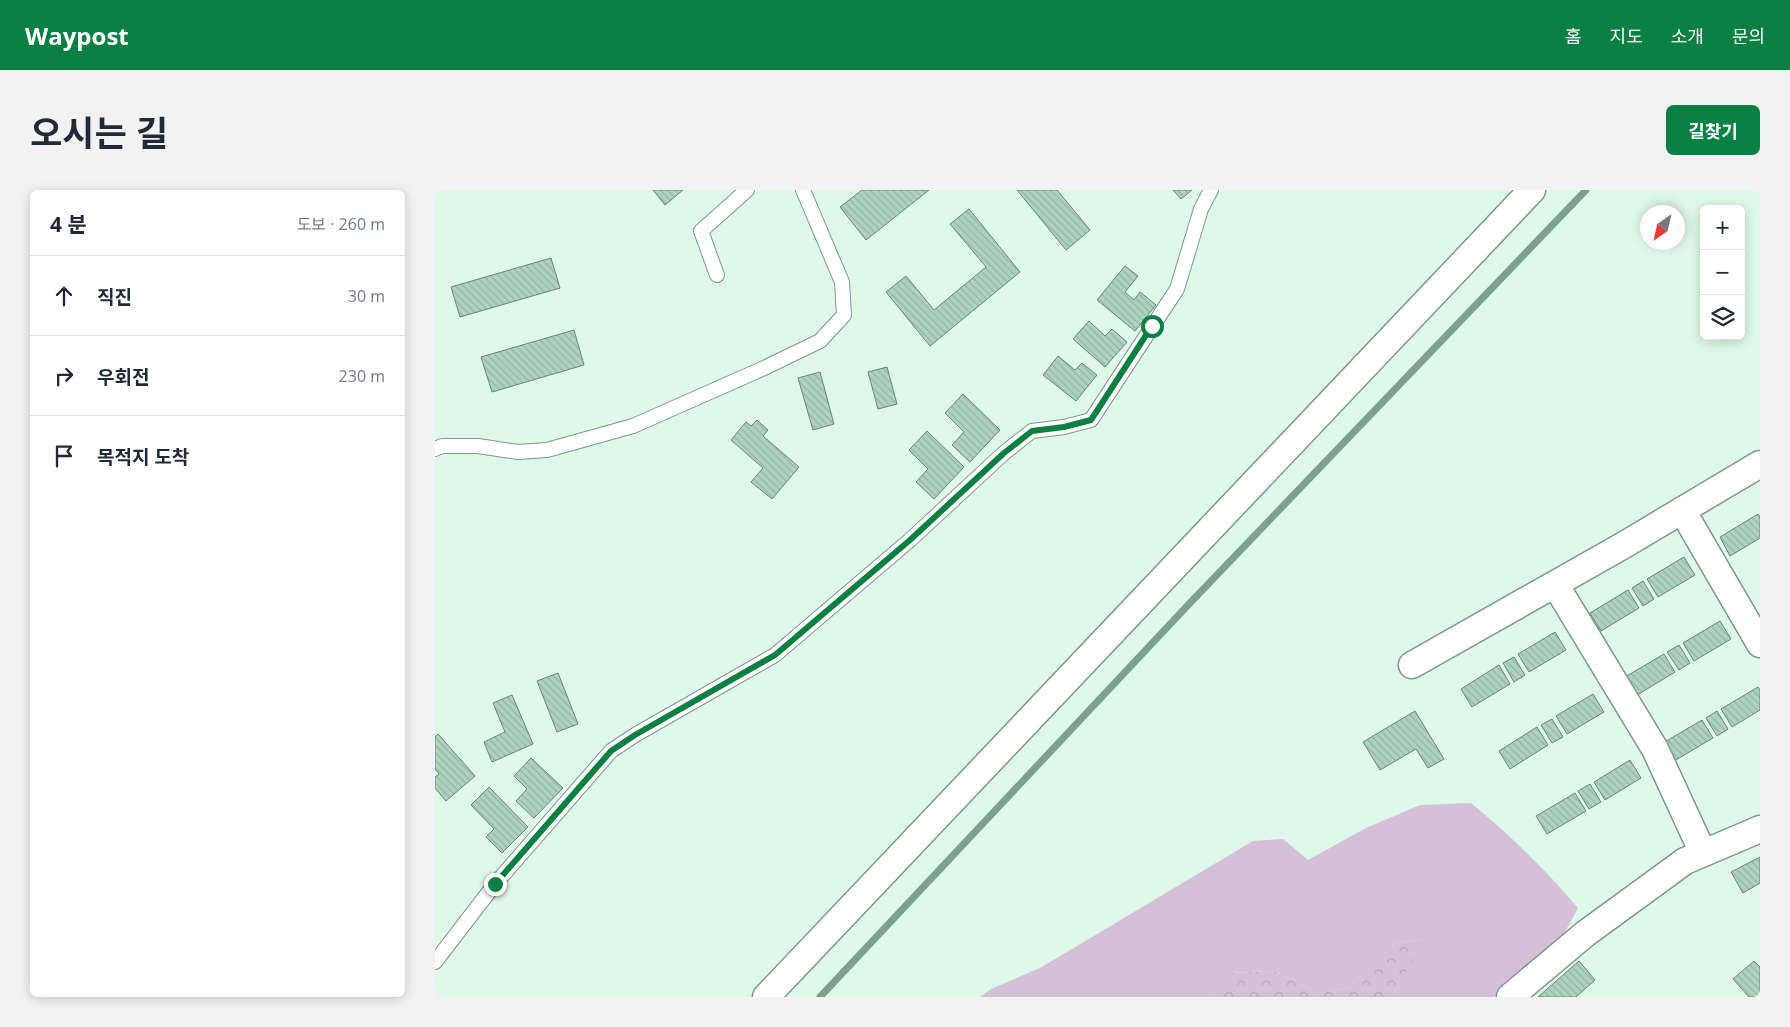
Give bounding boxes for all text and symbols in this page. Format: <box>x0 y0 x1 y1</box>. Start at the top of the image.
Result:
text: Waypost <box>25 19 129 52</box>
text: 홈 <box>1565 24 1582 48</box>
text: 지도 <box>1610 24 1643 48</box>
text: 소개 <box>1671 24 1704 48</box>
text: 문의 <box>1732 24 1765 48</box>
button: 길찾기 <box>1666 105 1760 155</box>
text: 오시는 길 <box>30 109 168 156</box>
north arrow <box>1640 205 1685 250</box>
map controls <box>1700 205 1745 340</box>
button: + <box>1700 205 1745 250</box>
text: 4 분 <box>50 210 87 238</box>
text: 도보 · 260 m <box>297 213 385 235</box>
button: − <box>1700 250 1745 295</box>
icon: ahead <box>50 282 78 310</box>
text: 직진 <box>97 284 132 310</box>
text: 30 m <box>348 285 385 307</box>
button: layers <box>1700 295 1745 340</box>
route start <box>1141 315 1164 338</box>
icon: right <box>50 362 78 390</box>
text: 우회전 <box>97 364 149 390</box>
text: 230 m <box>339 365 385 387</box>
icon: arrive <box>50 442 78 470</box>
text: 목적지 도착 <box>97 444 189 470</box>
route end <box>484 873 507 896</box>

